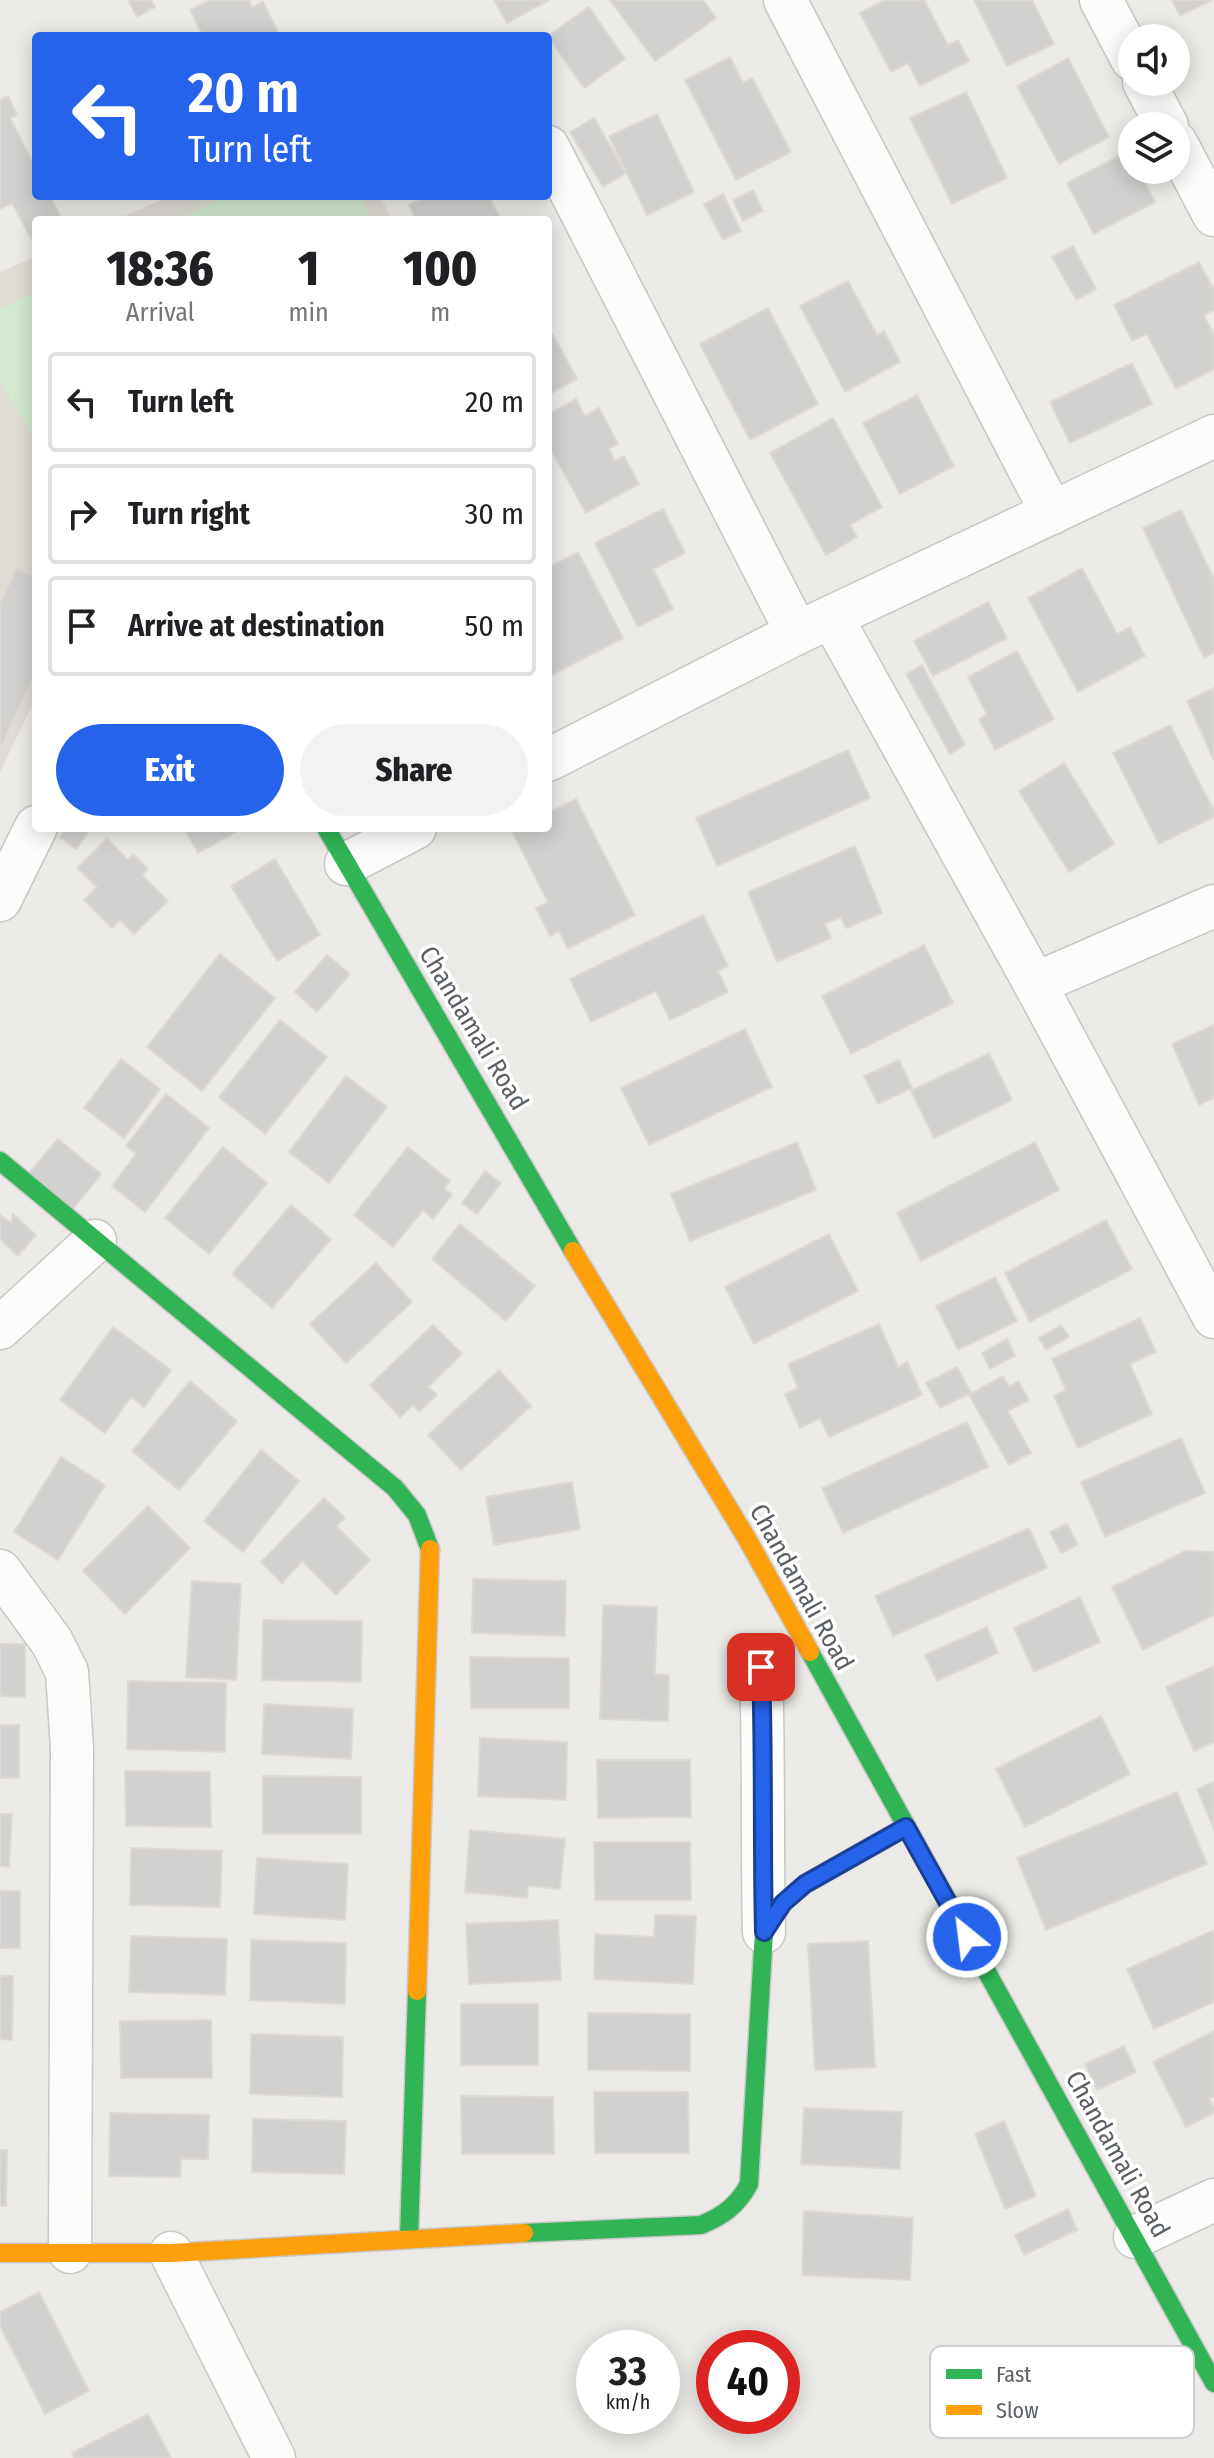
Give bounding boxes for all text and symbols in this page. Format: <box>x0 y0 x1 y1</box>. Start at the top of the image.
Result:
map controls <box>1118 24 1190 184</box>
button: sound <box>1118 24 1190 96</box>
text: 20 m <box>188 60 299 127</box>
icon: left <box>56 64 160 168</box>
button: layers <box>1118 112 1190 184</box>
text: Turn left <box>188 128 312 172</box>
text: 18:36 <box>107 240 214 298</box>
text: 1 <box>298 240 319 298</box>
text: 100 <box>403 240 477 298</box>
text: Arrival <box>126 297 195 328</box>
text: min <box>288 297 329 328</box>
text: m <box>430 297 450 328</box>
icon: left <box>60 380 104 424</box>
text: Turn left <box>128 384 234 420</box>
text: 20 m <box>465 384 524 420</box>
icon: right <box>60 492 104 536</box>
text: Turn right <box>128 496 250 532</box>
text: 30 m <box>465 496 524 532</box>
icon: arrive <box>60 604 104 648</box>
text: Arrive at destination <box>128 608 385 644</box>
text: 50 m <box>464 608 524 644</box>
button: Exit <box>56 724 284 816</box>
button: Share <box>300 724 528 816</box>
street label: Chandamali Road <box>412 941 535 1116</box>
street label: Chandamali Road <box>743 1499 860 1676</box>
pin <box>727 1633 795 1701</box>
icon: arrive <box>739 1645 783 1689</box>
position arrow <box>925 1895 1009 1979</box>
street label: Chandamali Road <box>1059 2066 1176 2243</box>
speed limit sign: 40 <box>696 2330 800 2434</box>
legend <box>930 2346 1194 2438</box>
text: 33 <box>609 2348 647 2396</box>
text: Fast <box>996 2361 1032 2388</box>
text: km/h <box>606 2390 650 2414</box>
text: Slow <box>996 2397 1039 2424</box>

